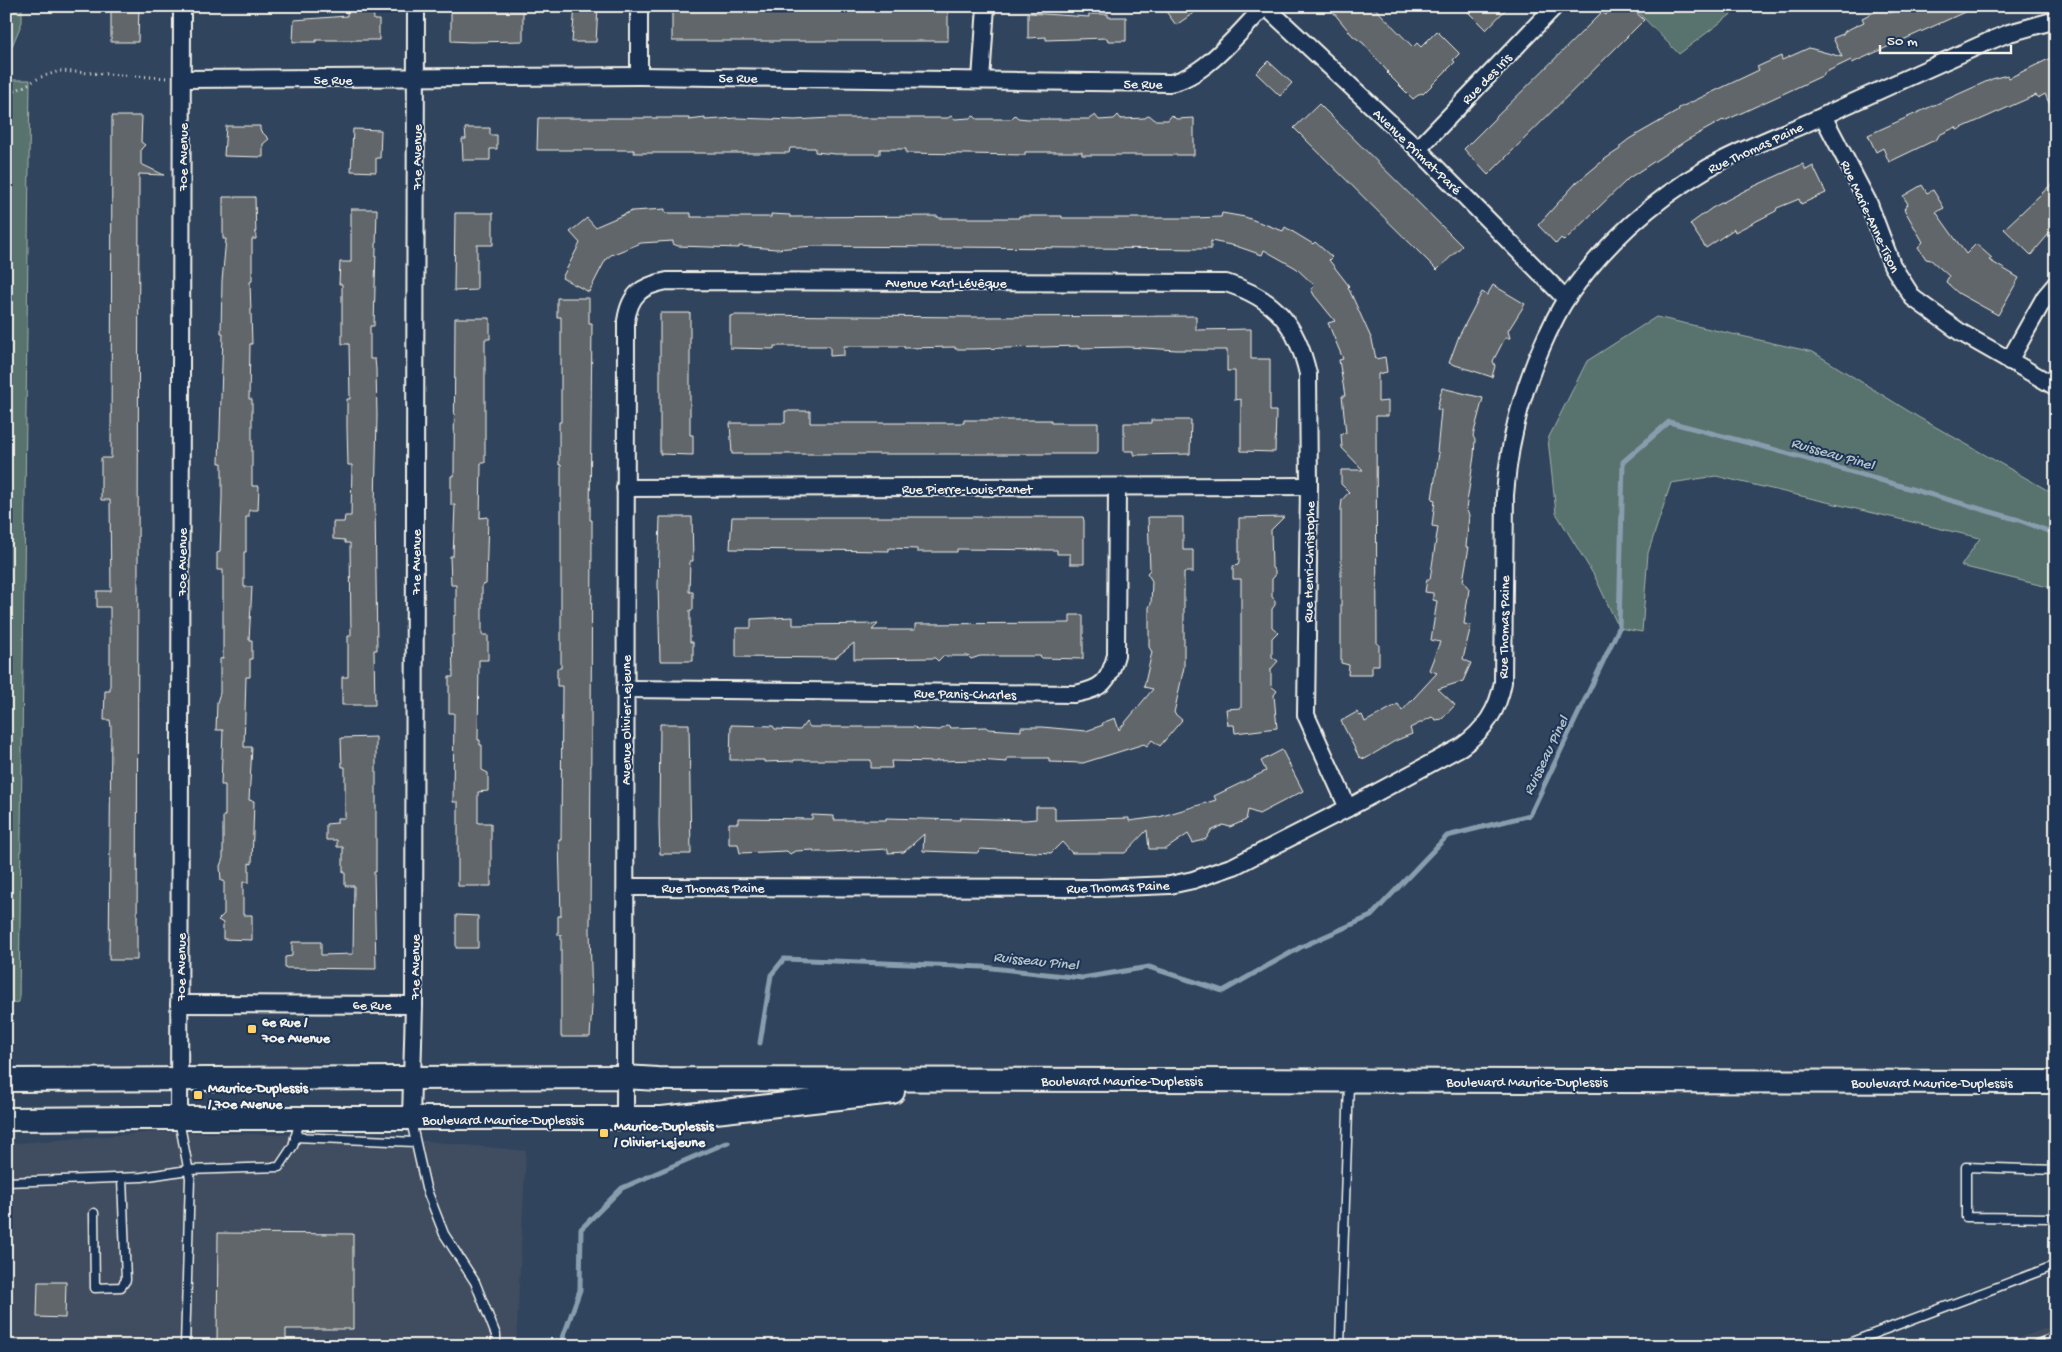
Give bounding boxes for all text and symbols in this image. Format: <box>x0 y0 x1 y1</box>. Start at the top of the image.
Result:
scale bar <box>1880 22 2011 54</box>
text: 50 m <box>1887 33 1918 51</box>
street label: Rue des Iris <box>1459 50 1517 109</box>
street label: 5e Rue <box>718 71 758 88</box>
street label: 5e Rue <box>313 73 353 90</box>
street label: 5e Rue <box>1123 77 1163 94</box>
street label: Avenue Primat-Paré <box>1368 106 1465 200</box>
street label: Rue Thomas Paine <box>1706 119 1807 179</box>
street label: 70e Avenue <box>176 122 193 192</box>
street label: 71e Avenue <box>410 123 427 191</box>
street label: Rue Marie-Anne-Tison <box>1835 158 1902 276</box>
street label: Avenue Karl-Lévêque <box>885 276 1007 293</box>
water label: Ruisseau Pinel <box>1789 434 1878 476</box>
street label: Rue Pierre-Louis-Panet <box>902 482 1034 499</box>
street label: Rue Henri-Christophe <box>1301 500 1320 623</box>
street label: 70e Avenue <box>175 527 192 597</box>
street label: 71e Avenue <box>409 528 426 596</box>
street label: Rue Thomas Paine <box>1496 575 1515 679</box>
street label: Avenue Olivier-Lejeune <box>619 654 636 785</box>
street label: Rue Panis-Charles <box>914 686 1017 705</box>
water label: Ruisseau Pinel <box>1520 712 1574 798</box>
street label: Rue Thomas Paine <box>1066 878 1171 899</box>
street label: Rue Thomas Paine <box>661 881 765 898</box>
street label: 70e Avenue <box>174 932 191 1002</box>
street label: 71e Avenue <box>408 933 425 1001</box>
water label: Ruisseau Pinel <box>992 949 1081 976</box>
street label: 6e Rue <box>353 998 392 1015</box>
place label: 6e Rue / 70e Avenue <box>261 1015 331 1048</box>
marker: 6e Rue / 70e Avenue <box>246 1023 258 1035</box>
street label: Boulevard Maurice-Duplessis <box>1040 1074 1204 1091</box>
street label: Boulevard Maurice-Duplessis <box>1445 1075 1609 1092</box>
street label: Boulevard Maurice-Duplessis <box>1850 1076 2014 1093</box>
place label: Maurice-Duplessis / 70e Avenue <box>207 1081 309 1114</box>
marker: Maurice-Duplessis / 70e Avenue <box>192 1089 204 1101</box>
street label: Boulevard Maurice-Duplessis <box>421 1113 585 1130</box>
place label: Maurice-Duplessis / Olivier-Lejeune <box>613 1119 715 1152</box>
marker: Maurice-Duplessis / Olivier-Lejeune <box>598 1127 610 1139</box>

